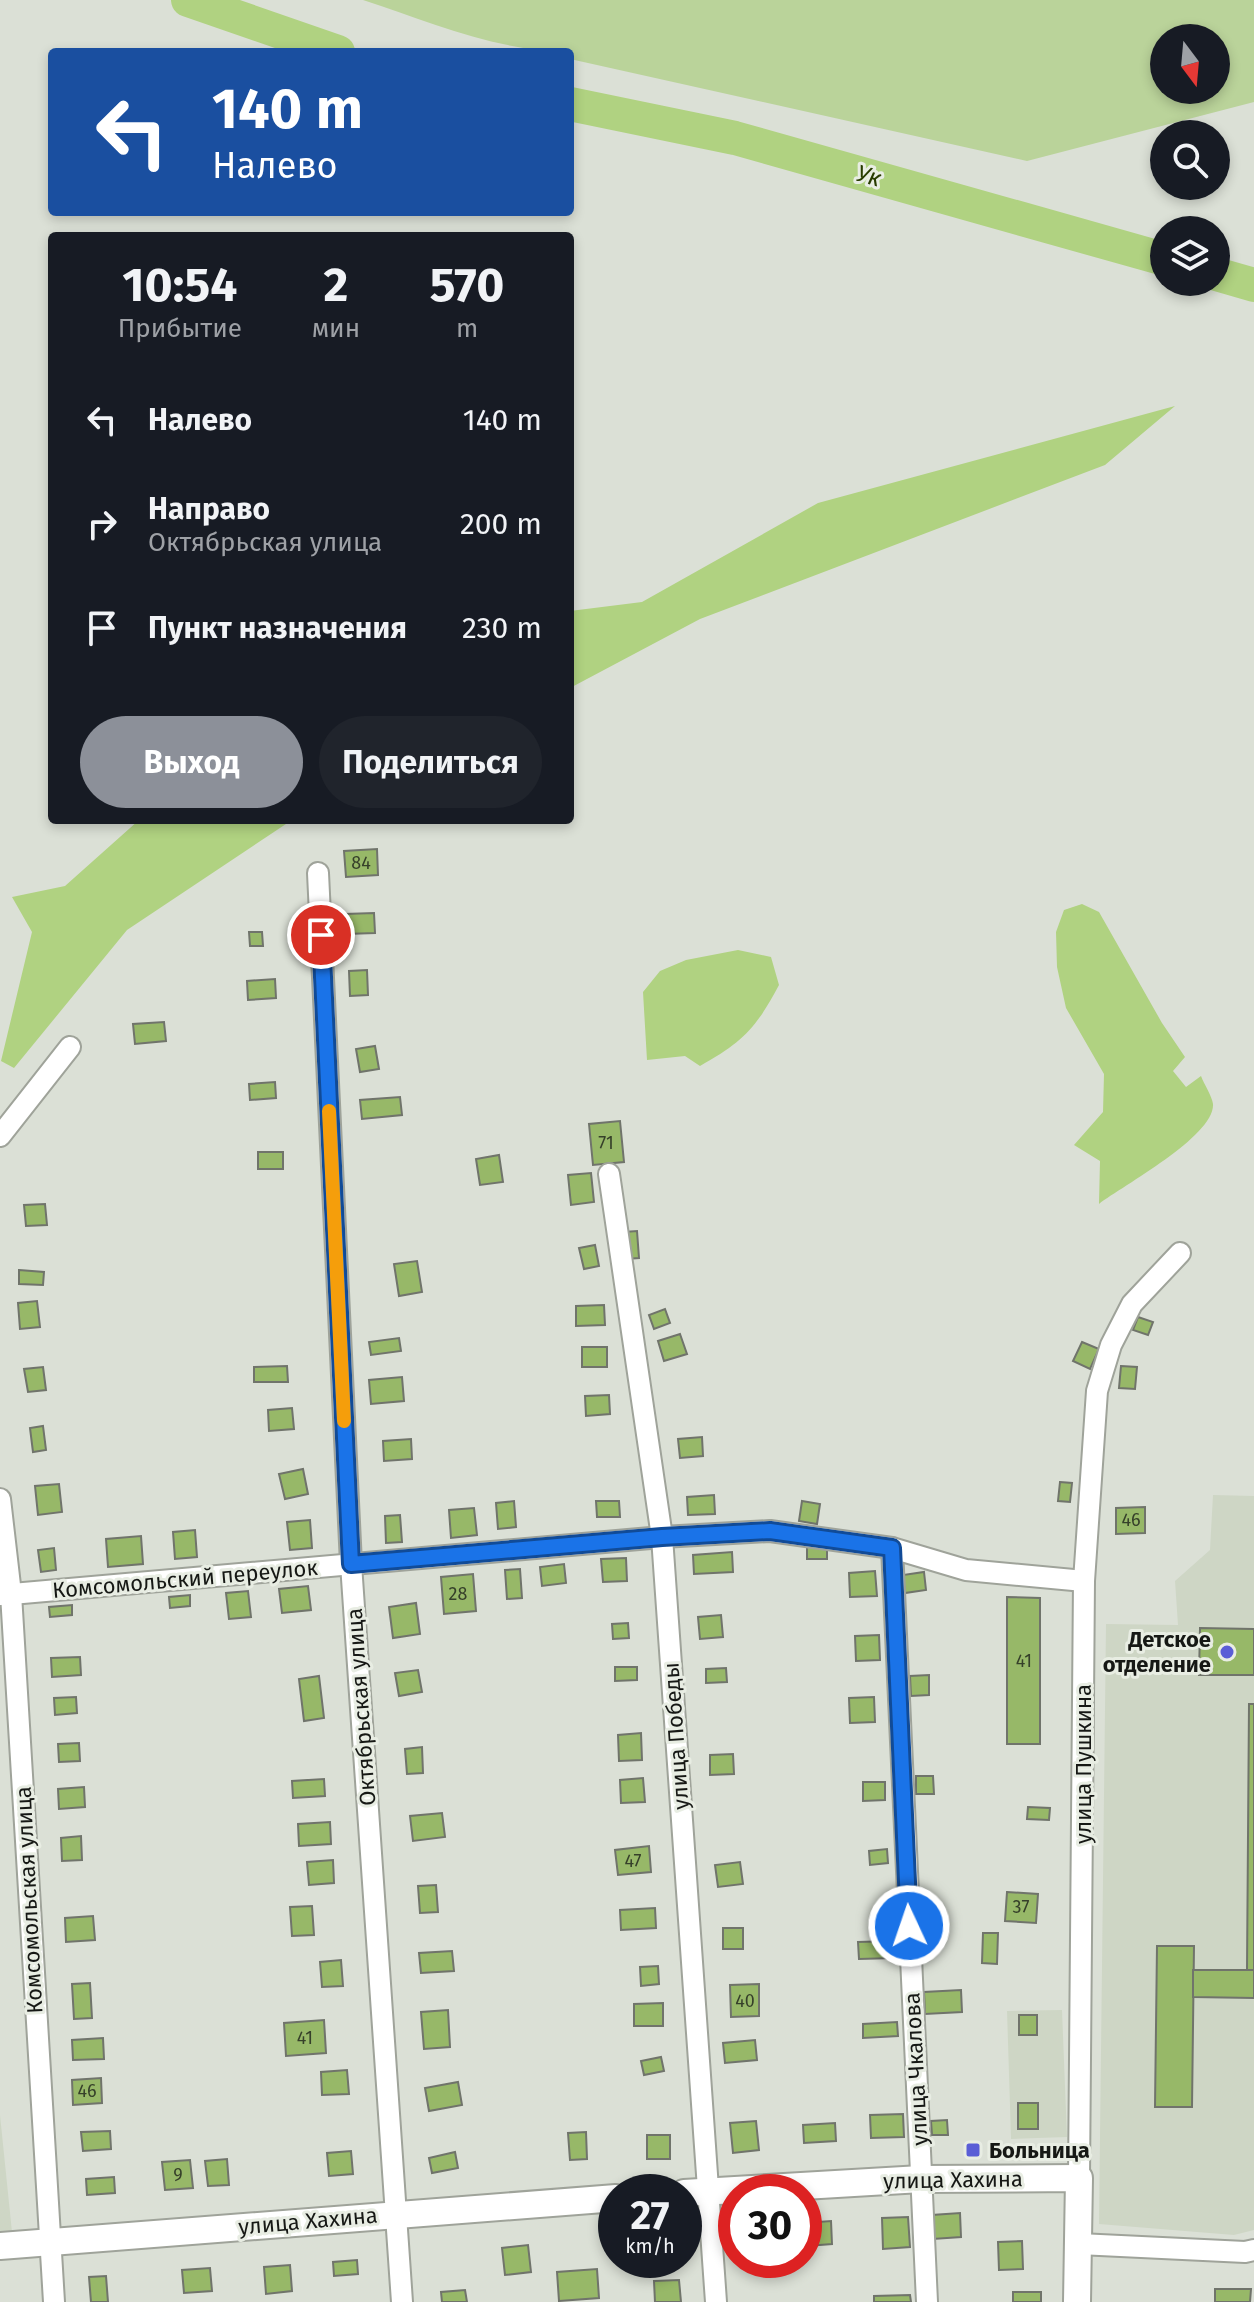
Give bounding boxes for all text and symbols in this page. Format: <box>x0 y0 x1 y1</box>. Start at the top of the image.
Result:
north arrow <box>1150 24 1230 104</box>
map controls <box>1150 24 1230 296</box>
text: 140 m <box>212 76 363 143</box>
icon: left <box>80 80 184 184</box>
button: search <box>1150 120 1230 200</box>
text: Налево <box>212 144 338 188</box>
water label: Ук <box>853 159 885 193</box>
button: layers <box>1150 216 1230 296</box>
text: 10:54 <box>122 256 237 314</box>
text: 2 <box>323 256 348 314</box>
text: 570 <box>430 256 504 314</box>
text: Прибытие <box>118 313 242 344</box>
text: мин <box>312 313 360 344</box>
text: m <box>456 313 478 344</box>
icon: left <box>80 398 124 442</box>
text: Налево <box>148 402 252 438</box>
text: 140 m <box>463 402 542 438</box>
text: Направо <box>148 491 270 527</box>
icon: right <box>80 502 124 546</box>
text: 200 m <box>460 506 542 542</box>
text: Октябрьская улица <box>148 527 382 558</box>
icon: arrive <box>80 606 124 650</box>
text: Пункт назначения <box>148 610 407 646</box>
text: 230 m <box>462 610 542 646</box>
button: Выход <box>80 716 303 808</box>
button: Поделиться <box>319 716 542 808</box>
house number: 84 <box>351 852 371 874</box>
pin <box>287 901 355 969</box>
icon: arrive <box>299 913 343 957</box>
house number: 71 <box>598 1132 614 1154</box>
house number: 46 <box>1121 1509 1141 1531</box>
street label: Комсомольский переулок <box>51 1554 319 1604</box>
house number: 28 <box>449 1583 467 1605</box>
street label: Октябрьская улица <box>341 1607 381 1807</box>
place label: Детское отделение <box>1103 1626 1211 1678</box>
marker: Детское отделение <box>1218 1643 1236 1661</box>
house number: 41 <box>1016 1650 1032 1672</box>
street label: улица Победы <box>657 1661 695 1811</box>
street label: улица Пушкина <box>1070 1684 1097 1844</box>
street label: Комсомольская улица <box>10 1786 48 2014</box>
house number: 47 <box>624 1850 642 1872</box>
position arrow <box>867 1884 951 1968</box>
house number: 37 <box>1013 1896 1029 1918</box>
house number: 40 <box>735 1990 755 2012</box>
street label: улица Чкалова <box>899 1992 933 2146</box>
house number: 41 <box>297 2027 313 2049</box>
house number: 46 <box>77 2080 97 2102</box>
place label: Больница <box>989 2137 1090 2164</box>
marker: Больница <box>964 2141 982 2159</box>
house number: 9 <box>173 2164 183 2186</box>
street label: улица Хахина <box>883 2165 1023 2195</box>
speed limit sign: 30 <box>718 2174 822 2278</box>
text: 27 <box>631 2192 670 2240</box>
street label: улица Хахина <box>237 2201 379 2241</box>
text: km/h <box>625 2234 675 2258</box>

